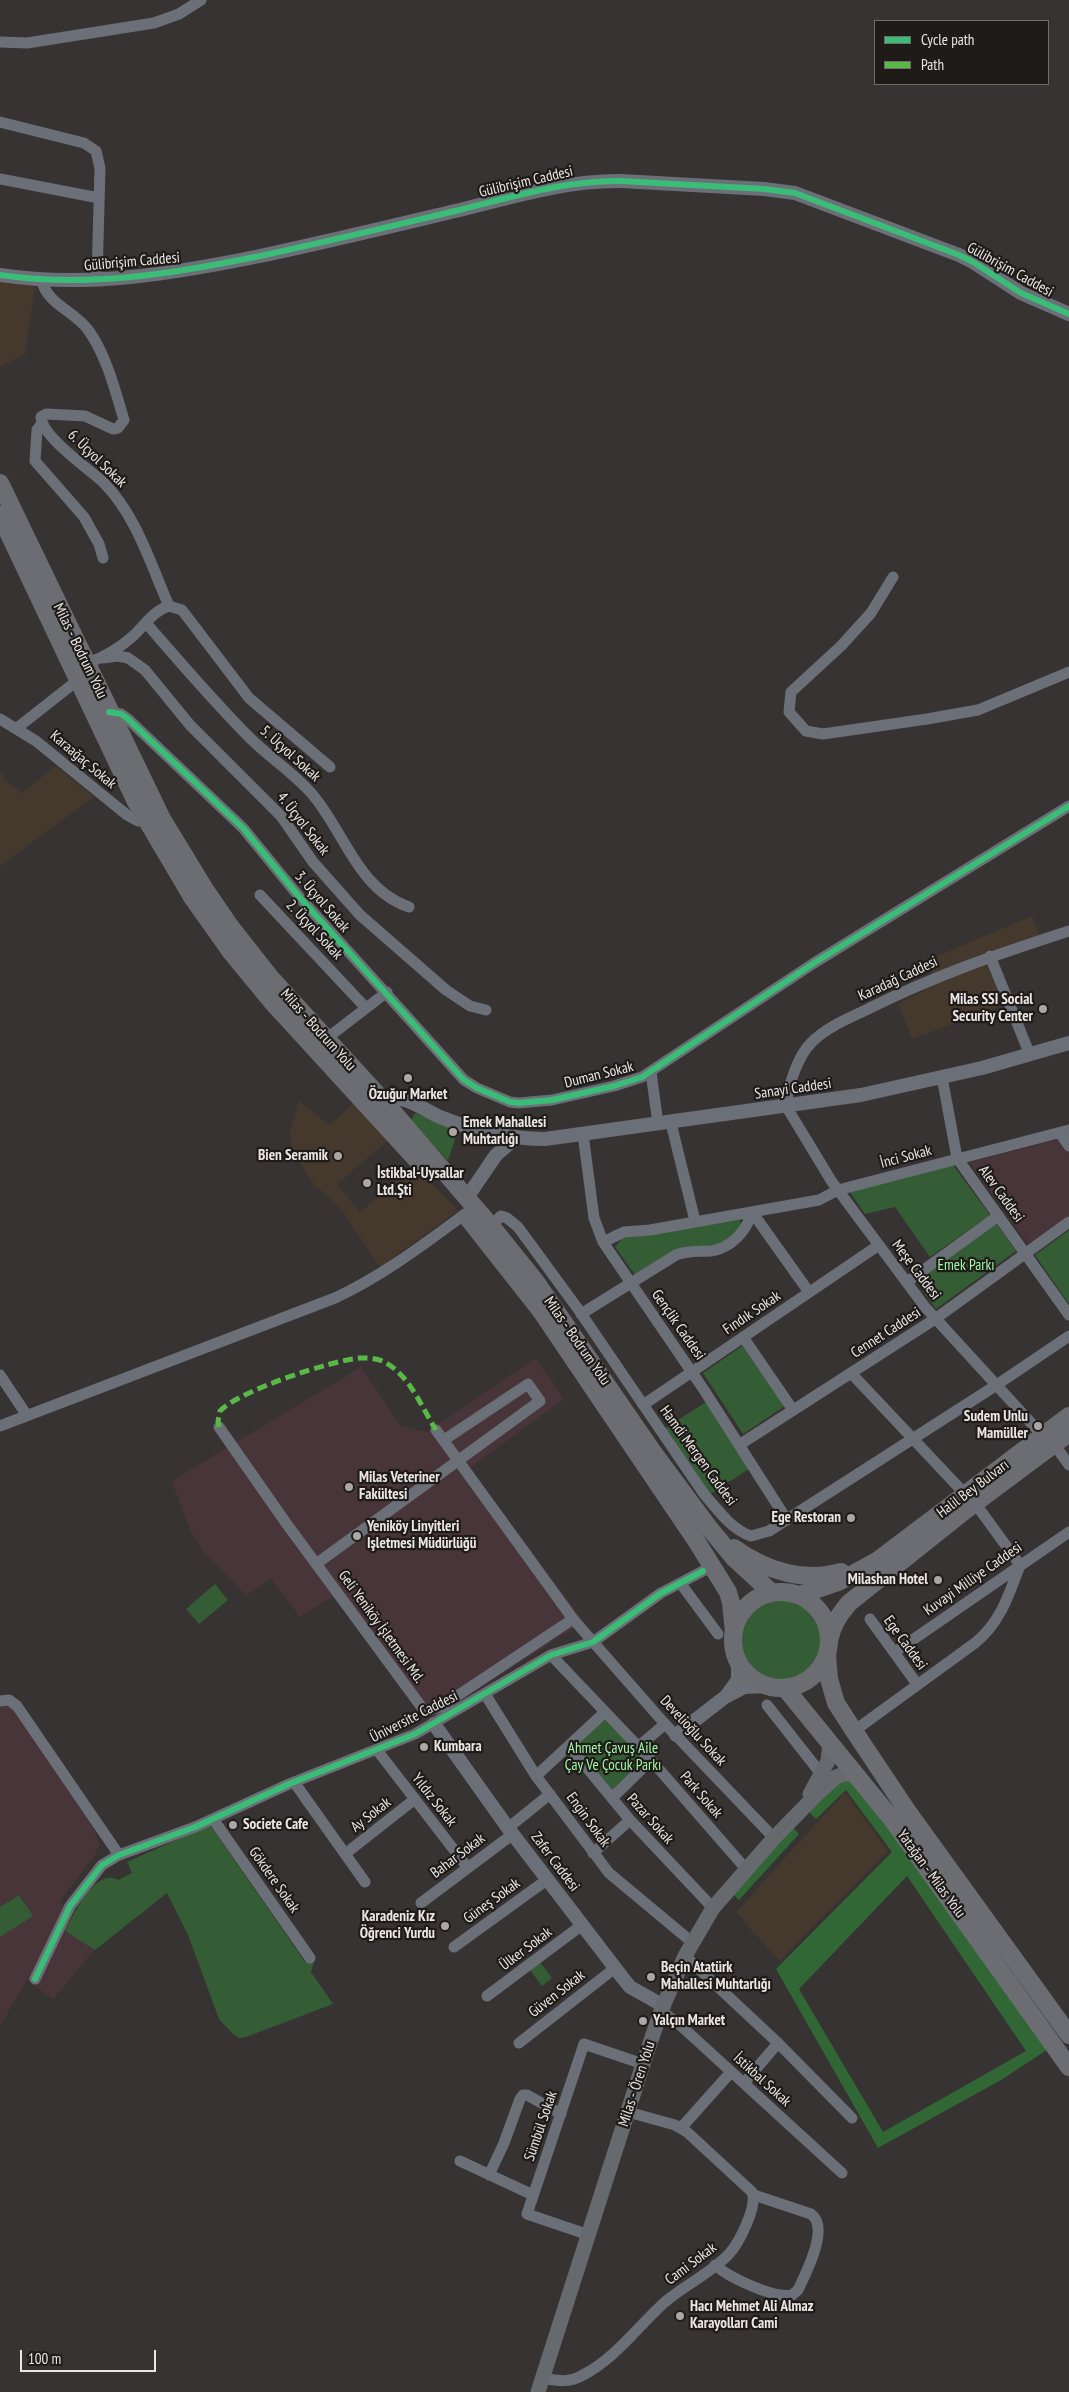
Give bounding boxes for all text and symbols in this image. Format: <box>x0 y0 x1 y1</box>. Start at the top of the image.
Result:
legend <box>874 20 1049 85</box>
text: Cycle path <box>921 30 974 49</box>
text: Path <box>921 55 944 74</box>
street label: Gülibrişim Caddesi <box>477 162 575 202</box>
street label: Gülibrişim Caddesi <box>964 239 1056 301</box>
street label: Gülibrişim Caddesi <box>83 249 181 275</box>
street label: 6. Üçyol Sokak <box>64 426 130 492</box>
street label: Milas - Bodrum Yolu <box>49 600 111 702</box>
street label: 5. Üçyol Sokak <box>256 722 324 786</box>
street label: Karaağaç Sokak <box>46 727 120 793</box>
street label: 4. Üçyol Sokak <box>273 789 333 859</box>
street label: 3. Üçyol Sokak <box>291 868 353 936</box>
street label: 2. Üçyol Sokak <box>282 896 346 964</box>
street label: Karadağ Caddesi <box>855 953 941 1005</box>
street label: Milas - Bodrum Yolu <box>277 985 359 1075</box>
place label: Milas SSI Social Security Center <box>950 991 1033 1026</box>
marker: Milas SSI Social Security Center <box>1037 1003 1049 1015</box>
street label: Duman Sokak <box>563 1058 635 1092</box>
marker: Özuğur Market <box>402 1072 414 1084</box>
street label: Sanayi Caddesi <box>753 1075 833 1103</box>
place label: Özuğur Market <box>369 1086 447 1104</box>
place label: Emek Mahallesi Muhtarlığı <box>463 1114 546 1149</box>
marker: Emek Mahallesi Muhtarlığı <box>447 1126 459 1138</box>
street label: İnci Sokak <box>878 1142 934 1172</box>
place label: Bien Seramik <box>258 1147 328 1165</box>
marker: Bien Seramik <box>332 1150 344 1162</box>
street label: Alev Caddesi <box>974 1162 1028 1226</box>
place label: İstikbal-Uysallar Ltd.Şti <box>377 1165 464 1200</box>
marker: İstikbal-Uysallar Ltd.Şti <box>361 1177 373 1189</box>
street label: Meşe Caddesi <box>888 1236 944 1304</box>
park label: Emek Parkı <box>938 1257 994 1275</box>
street label: Gençlik Caddesi <box>647 1286 709 1364</box>
street label: Fındık Sokak <box>720 1287 784 1339</box>
street label: Milas - Bodrum Yolu <box>540 1293 614 1389</box>
street label: Cennet Caddesi <box>848 1304 924 1362</box>
street label: Hamdi Mergen Caddesi <box>656 1402 740 1510</box>
place label: Sudem Unlu Mamüller <box>964 1408 1028 1443</box>
marker: Sudem Unlu Mamüller <box>1032 1420 1044 1432</box>
street label: Halil Bey Bulvarı <box>933 1456 1013 1522</box>
place label: Milas Veteriner Fakültesi <box>359 1469 440 1504</box>
marker: Milas Veteriner Fakültesi <box>343 1481 355 1493</box>
place label: Ege Restoran <box>771 1509 841 1527</box>
marker: Ege Restoran <box>845 1512 857 1524</box>
place label: Yeniköy Linyitleri Işletmesi Müdürlüğü <box>367 1518 476 1553</box>
marker: Yeniköy Linyitleri Işletmesi Müdürlüğü <box>351 1530 363 1542</box>
street label: Kuvayi Milliye Caddesi <box>920 1538 1026 1620</box>
street label: Geli Yeniköy İşletmesi Md. <box>334 1567 428 1687</box>
place label: Milashan Hotel <box>848 1571 928 1589</box>
marker: Milashan Hotel <box>932 1574 944 1586</box>
street label: Ege Caddesi <box>879 1612 931 1674</box>
street label: Üniversite Caddesi <box>367 1687 461 1747</box>
street label: Develioğlu Sokak <box>656 1692 730 1770</box>
place label: Kumbara <box>434 1738 482 1756</box>
park label: Ahmet Çavuş Aile Çay Ve Çocuk Parkı <box>565 1740 661 1775</box>
marker: Kumbara <box>418 1741 430 1753</box>
street label: Park Sokak <box>676 1768 726 1822</box>
street label: Yıldız Sokak <box>408 1770 460 1830</box>
street label: Engin Sokak <box>562 1789 614 1851</box>
street label: Pazar Sokak <box>623 1790 677 1848</box>
street label: Ay Sokak <box>347 1794 395 1836</box>
place label: Societe Cafe <box>243 1816 309 1834</box>
marker: Societe Cafe <box>227 1819 239 1831</box>
street label: Yatağan - Milas Yolu <box>893 1826 969 1922</box>
street label: Zafer Caddesi <box>527 1829 583 1895</box>
street label: Bahar Sokak <box>427 1830 489 1882</box>
street label: Gökdere Sokak <box>245 1844 303 1916</box>
street label: Güneş Sokak <box>460 1874 524 1928</box>
place label: Karadeniz Kız Öğrenci Yurdu <box>360 1908 435 1943</box>
marker: Karadeniz Kız Öğrenci Yurdu <box>439 1920 451 1932</box>
street label: Ülker Sokak <box>496 1923 556 1975</box>
place label: Beçin Atatürk Mahallesi Muhtarlığı <box>661 1959 771 1994</box>
street label: Güven Sokak <box>525 1967 589 2021</box>
marker: Beçin Atatürk Mahallesi Muhtarlığı <box>645 1971 657 1983</box>
place label: Yalçın Market <box>653 2012 725 2030</box>
marker: Yalçın Market <box>637 2015 649 2027</box>
street label: Milas - Ören Yolu <box>615 2039 659 2129</box>
street label: İstikbal Sokak <box>729 2049 795 2111</box>
street label: Sümbül Sokak <box>521 2089 561 2163</box>
street label: Cami Sokak <box>662 2239 720 2289</box>
place label: Hacı Mehmet Ali Almaz Karayolları Cami <box>690 2298 813 2333</box>
marker: Hacı Mehmet Ali Almaz Karayolları Cami <box>674 2310 686 2322</box>
scale bar <box>22 2340 159 2372</box>
text: 100 m <box>28 2349 61 2368</box>

